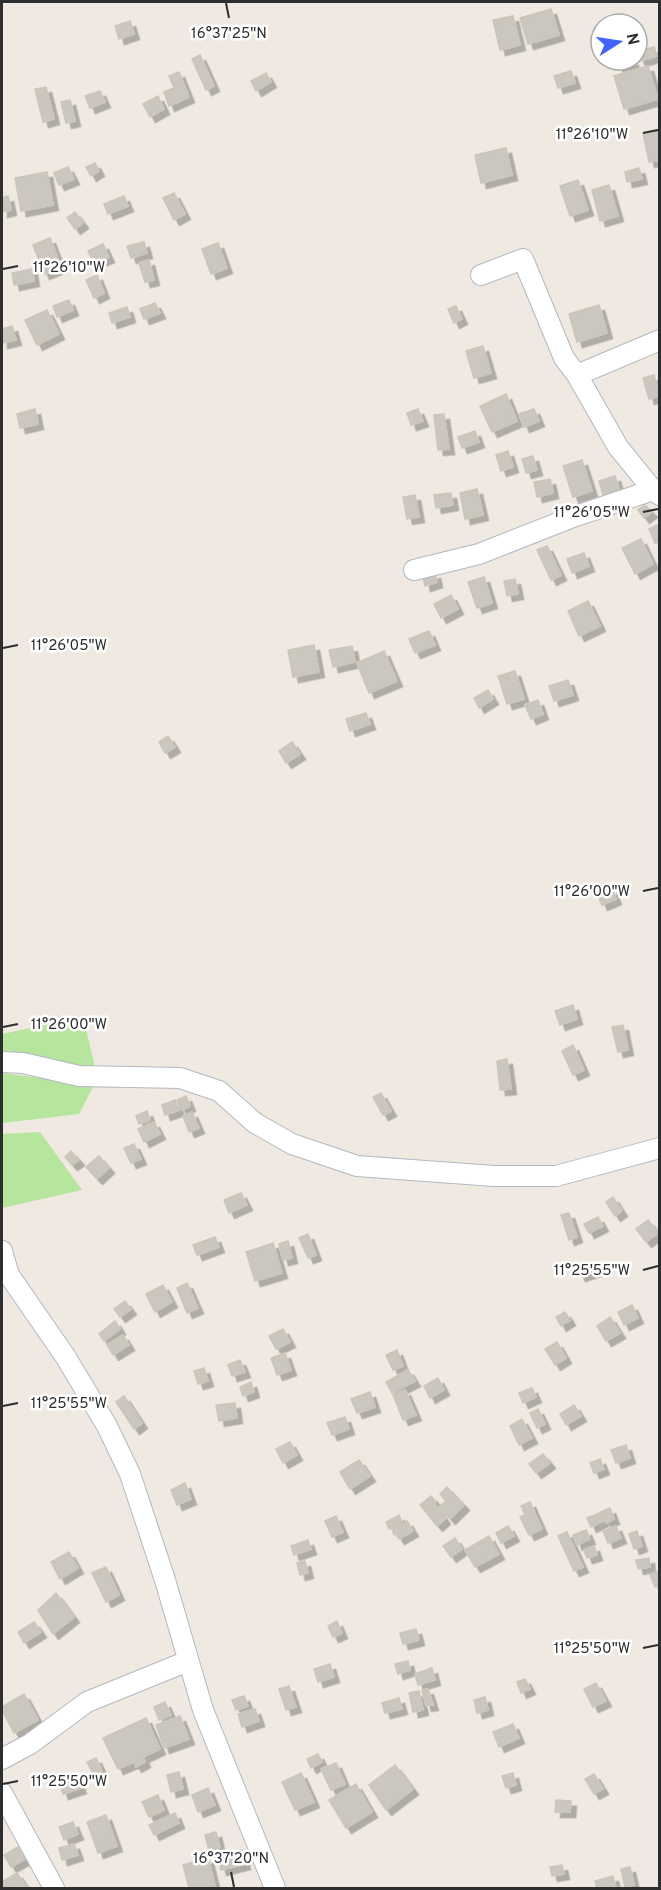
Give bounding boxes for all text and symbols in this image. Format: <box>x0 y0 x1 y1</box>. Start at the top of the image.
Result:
north arrow <box>589 12 649 72</box>
text: 16°37'25"N <box>191 25 267 44</box>
text: N <box>621 32 643 47</box>
text: 11°26'10"W <box>556 126 628 145</box>
text: 11°26'10"W <box>33 259 105 278</box>
text: 11°26'05"W <box>554 504 630 523</box>
text: 11°26'05"W <box>31 637 107 656</box>
text: 11°26'00"W <box>554 883 630 902</box>
text: 11°26'00"W <box>31 1016 107 1035</box>
text: 11°25'55"W <box>554 1262 630 1281</box>
text: 11°25'55"W <box>31 1395 107 1414</box>
text: 11°25'50"W <box>554 1640 630 1659</box>
text: 11°25'50"W <box>31 1773 107 1792</box>
text: 16°37'20"N <box>193 1850 269 1869</box>

